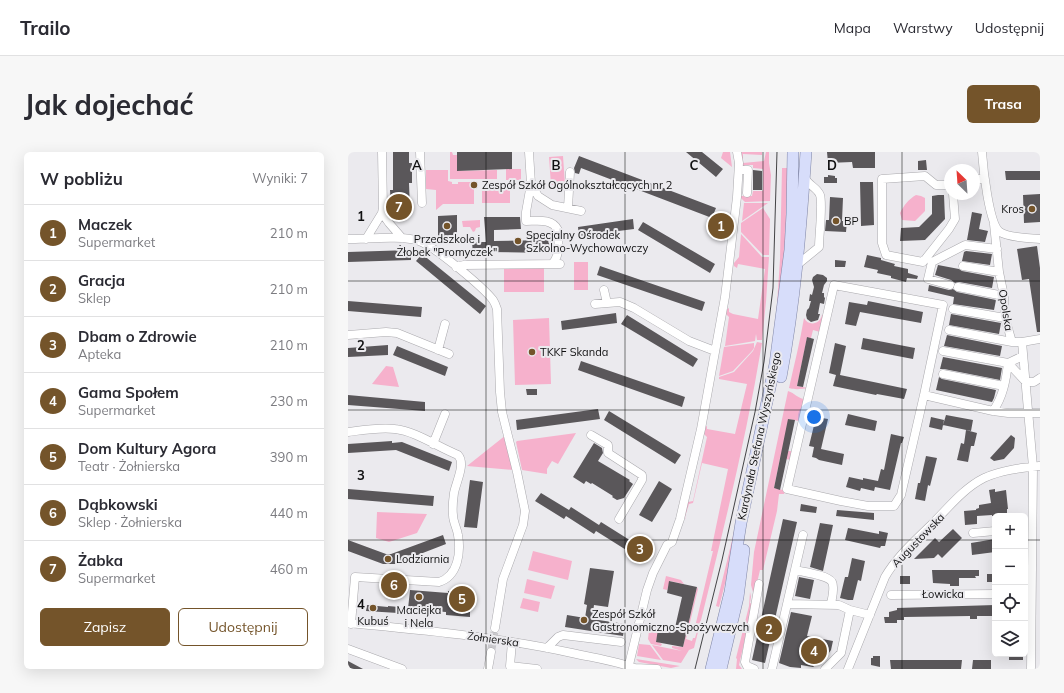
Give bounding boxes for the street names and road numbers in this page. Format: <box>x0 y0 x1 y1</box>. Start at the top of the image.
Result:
street label: Opolska <box>996 288 1016 332</box>
street label: Kardynała Stefana Wyszyńskiego <box>734 351 784 521</box>
street label: Augustowska <box>889 510 947 570</box>
street label: Łowicka <box>921 587 964 601</box>
street label: Żołnierska <box>466 628 520 650</box>

